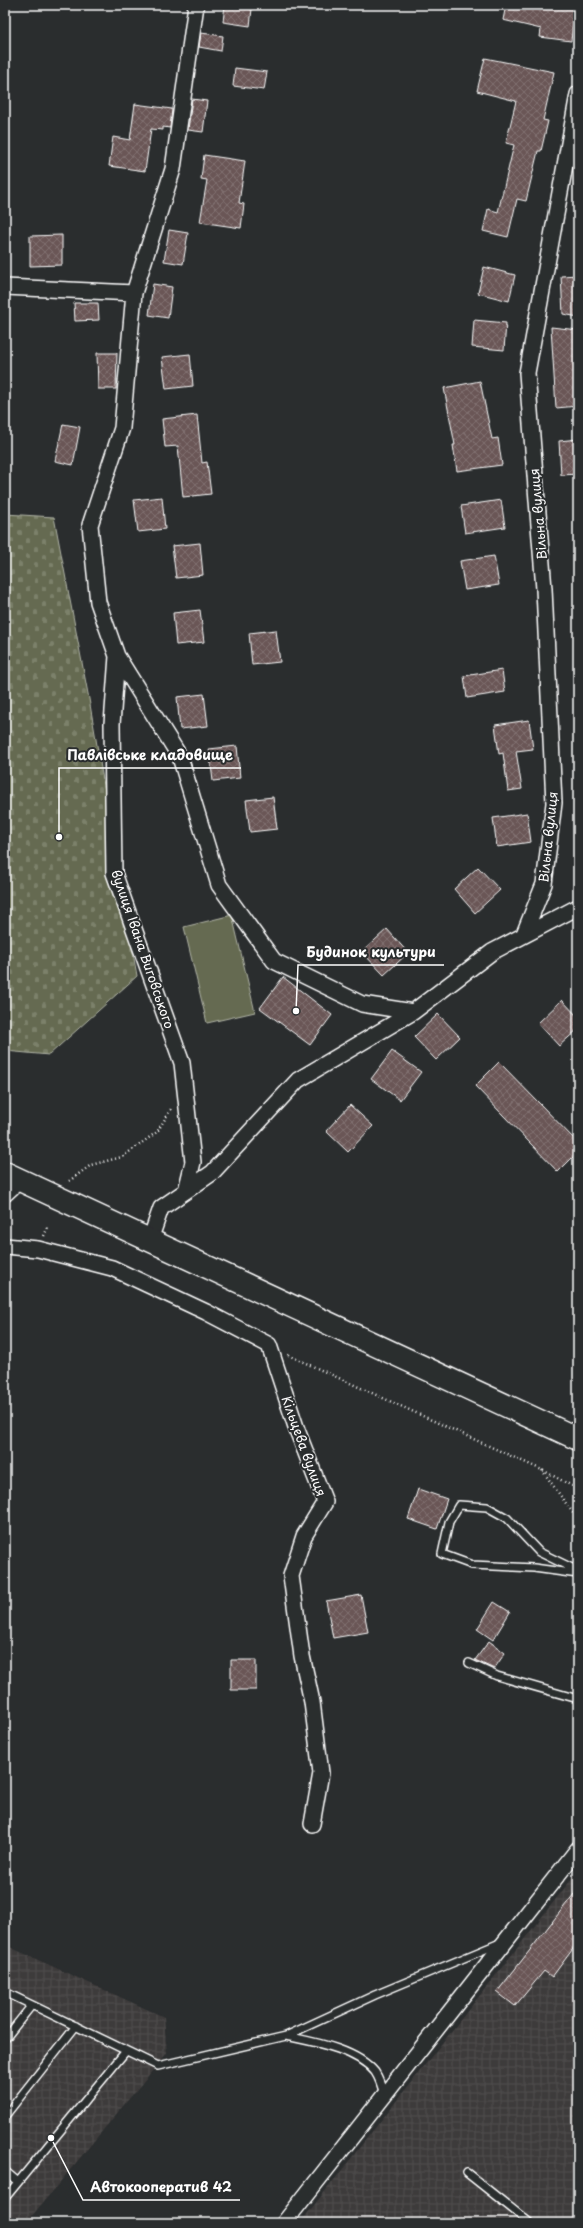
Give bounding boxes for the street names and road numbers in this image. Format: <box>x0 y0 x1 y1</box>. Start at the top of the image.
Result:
street label: Вільна вулиця <box>524 468 551 561</box>
street label: Вільна вулиця <box>533 790 562 884</box>
street label: вулиця Івана Виговського <box>107 867 180 1031</box>
street label: Кільцева вулиця <box>277 1393 332 1499</box>

